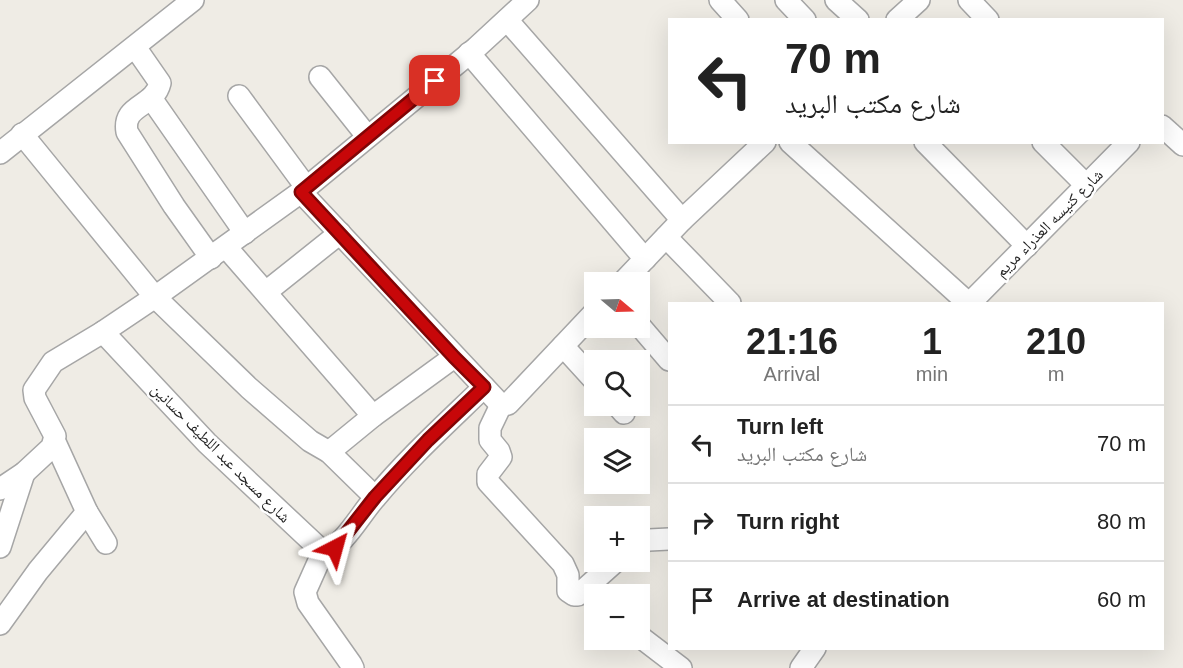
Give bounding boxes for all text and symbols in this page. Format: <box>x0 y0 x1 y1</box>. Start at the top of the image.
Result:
text: 70 m <box>785 35 881 82</box>
icon: left <box>686 42 764 120</box>
pin <box>409 55 460 106</box>
icon: arrive <box>418 64 451 97</box>
text: شارع مكتب البريد <box>785 89 961 119</box>
street label: شارع كنيسه العذراء مريم <box>992 166 1108 282</box>
north arrow <box>584 272 650 338</box>
map controls <box>584 272 650 650</box>
text: 21:16 <box>746 321 838 362</box>
text: 1 <box>922 321 942 362</box>
text: 210 <box>1026 321 1086 362</box>
button: search <box>584 350 650 416</box>
text: Arrival <box>764 363 820 385</box>
text: min <box>916 363 948 385</box>
text: m <box>1048 363 1064 385</box>
street label: شارع مسجد عبد اللطيف حسانين <box>147 380 294 527</box>
text: Turn left <box>737 414 823 439</box>
button: layers <box>584 428 650 494</box>
icon: left <box>686 428 719 461</box>
text: 70 m <box>1097 431 1146 456</box>
text: شارع مكتب البريد <box>737 443 867 465</box>
button: + <box>584 506 650 572</box>
icon: right <box>686 506 719 539</box>
text: Turn right <box>737 509 839 534</box>
text: 80 m <box>1097 509 1146 534</box>
position arrow <box>303 516 367 580</box>
button: − <box>584 584 650 650</box>
icon: arrive <box>686 584 719 617</box>
text: Arrive at destination <box>737 587 950 612</box>
text: 60 m <box>1097 587 1146 612</box>

